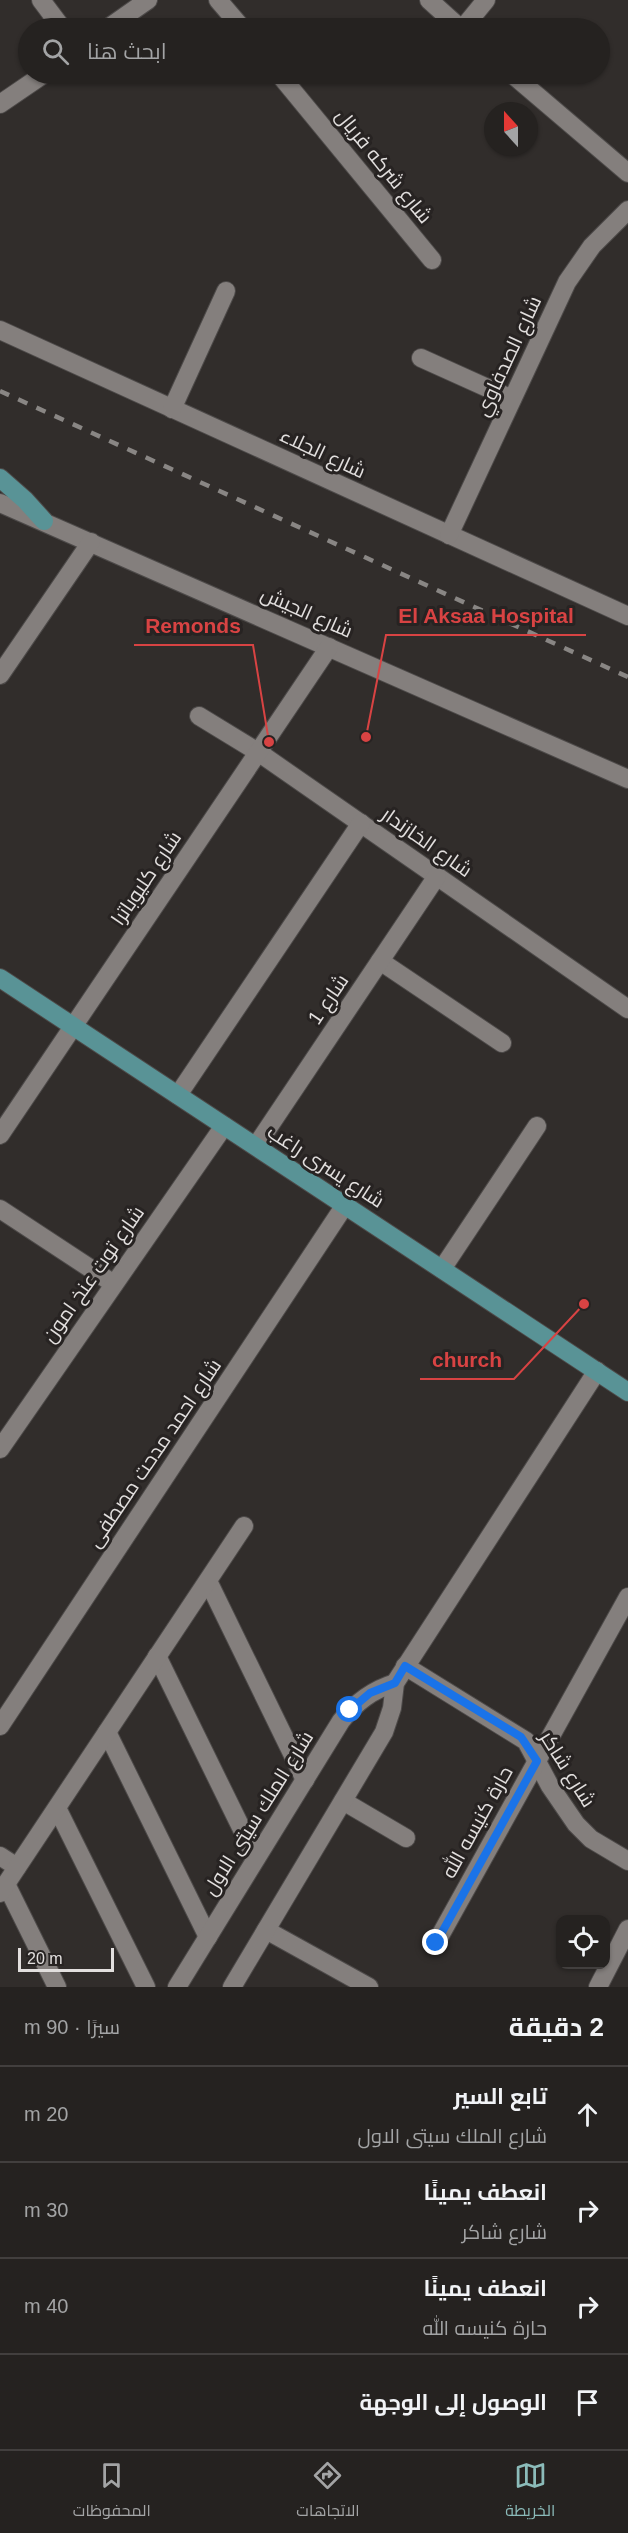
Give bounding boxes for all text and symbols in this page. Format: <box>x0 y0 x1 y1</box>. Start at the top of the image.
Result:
search box <box>18 18 610 84</box>
icon: search <box>39 35 72 68</box>
text: ابحث هنا <box>87 39 167 64</box>
north arrow <box>484 102 538 156</box>
street label: شارع شركه فريال <box>329 105 437 229</box>
street label: شارع الصدفاوي <box>471 293 550 422</box>
street label: شارع الجلاء <box>276 424 369 485</box>
street label: شارع الجيش <box>257 582 356 645</box>
callout: El Aksaa Hospital <box>386 596 586 635</box>
text: El Aksaa Hospital <box>398 604 574 627</box>
callout: Remonds <box>134 606 253 645</box>
text: Remonds <box>145 614 241 637</box>
street label: شارع الخازندار <box>375 802 476 884</box>
street label: شارع كليوباترا <box>107 827 188 931</box>
street label: شارع 1 <box>303 970 355 1030</box>
street label: شارع يسرى راغب <box>262 1120 389 1214</box>
street label: شارع توت عنخ امون <box>38 1202 151 1348</box>
callout: church <box>420 1340 514 1379</box>
text: church <box>432 1348 502 1371</box>
street label: شارع احمد مدحت مصطفى <box>83 1355 228 1553</box>
route start <box>336 1696 362 1722</box>
street label: شارع شاكر <box>533 1726 600 1813</box>
street label: شارع الملك سيتى الاول <box>198 1727 320 1901</box>
street label: حارة كنيسه الله <box>435 1761 518 1882</box>
map controls <box>556 1915 610 1969</box>
button: locate <box>556 1915 610 1969</box>
route end <box>422 1929 448 1955</box>
scale bar <box>18 1945 114 1972</box>
text: 20 m <box>27 1950 63 1967</box>
text: 2 دقيقة <box>509 2012 604 2042</box>
text: سيرًا · 90 m <box>24 2016 120 2038</box>
text: تابع السير <box>453 2084 547 2109</box>
icon: ahead <box>571 2098 604 2131</box>
text: 20 m <box>24 2103 68 2125</box>
text: شارع الملك سيتى الاول <box>358 2125 547 2147</box>
text: انعطف يمينًا <box>424 2180 547 2205</box>
icon: right <box>571 2194 604 2227</box>
text: 30 m <box>24 2199 68 2221</box>
text: شارع شاكر <box>462 2221 547 2243</box>
text: انعطف يمينًا <box>424 2276 547 2301</box>
icon: right <box>571 2290 604 2323</box>
text: 40 m <box>24 2295 68 2317</box>
text: حارة كنيسه الله <box>422 2317 547 2339</box>
icon: arrive <box>571 2386 604 2419</box>
text: الوصول إلى الوجهة <box>360 2390 547 2415</box>
tab: المحفوظات <box>73 2459 151 2525</box>
tab: الاتجاهات <box>296 2459 360 2525</box>
tab: الخريطة <box>505 2459 555 2525</box>

